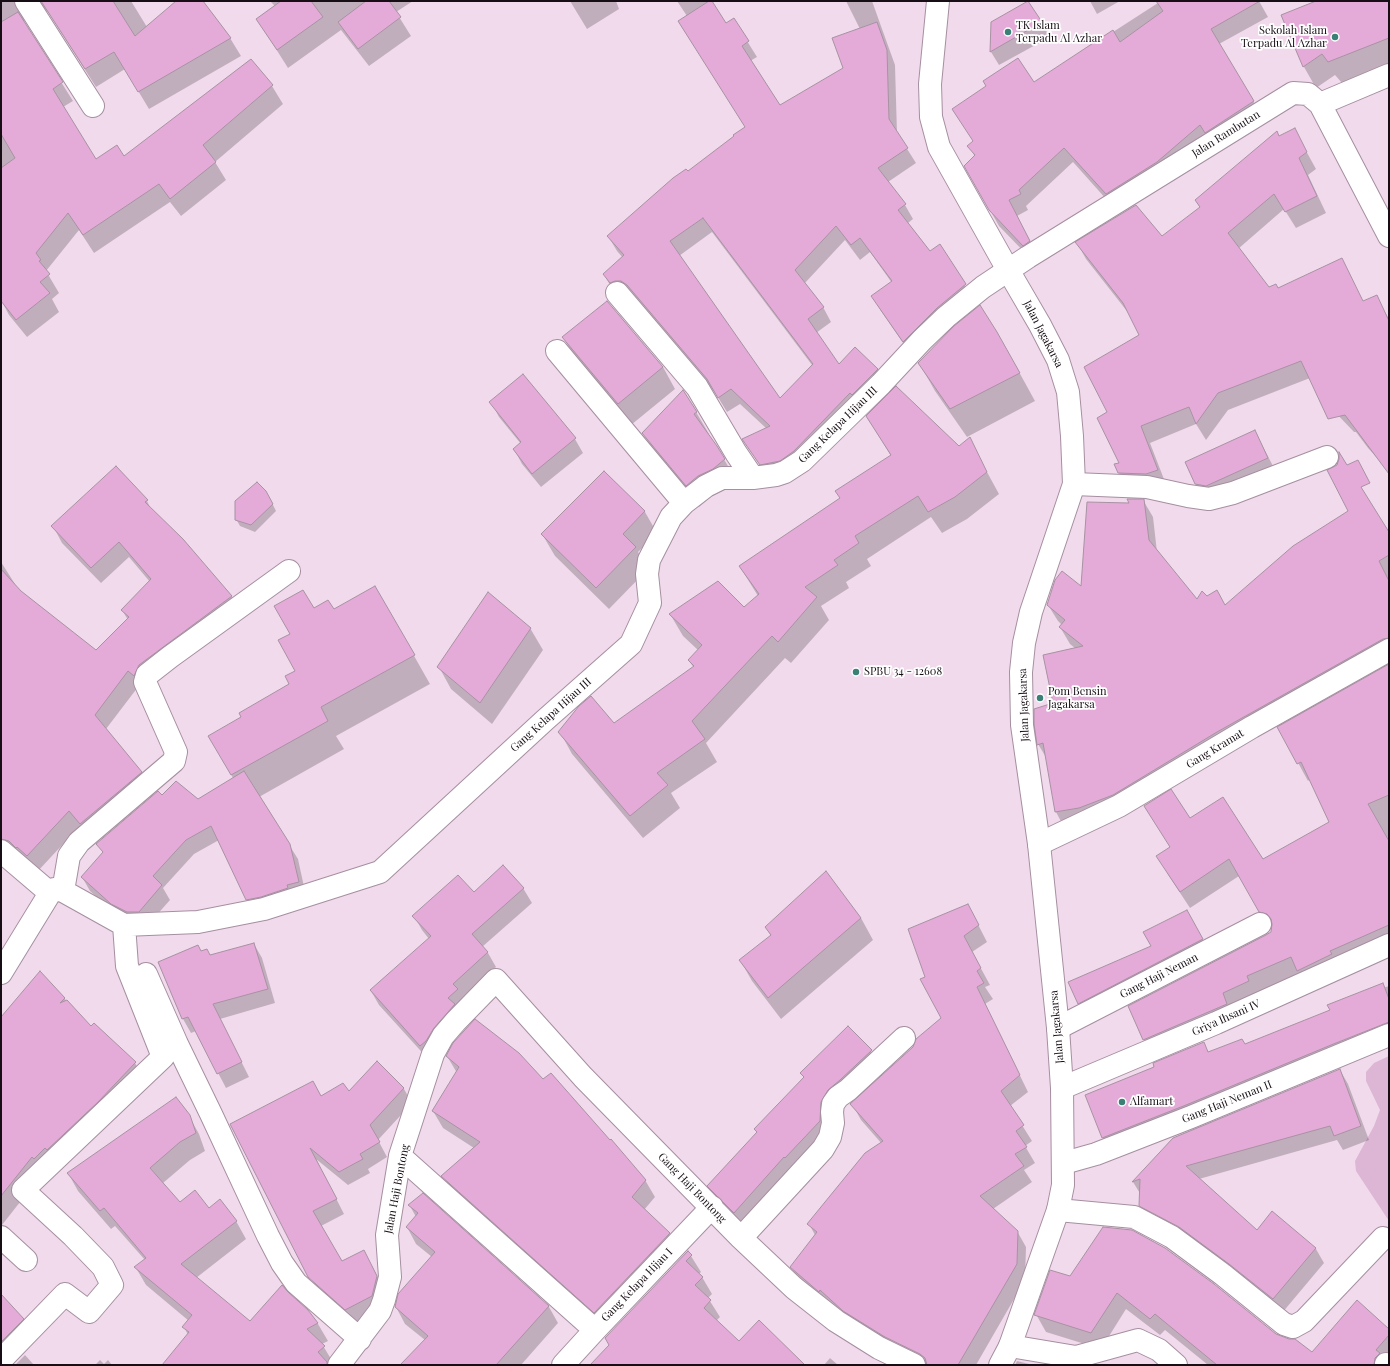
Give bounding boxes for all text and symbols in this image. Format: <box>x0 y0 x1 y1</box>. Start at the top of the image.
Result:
place label: TK Islam Terpadu Al Azhar <box>1016 19 1102 45</box>
place label: Sekolah Islam Terpadu Al Azhar <box>1241 24 1327 50</box>
marker: TK Islam Terpadu Al Azhar <box>1003 27 1013 37</box>
marker: Sekolah Islam Terpadu Al Azhar <box>1330 32 1340 42</box>
street label: Jalan Rambutan <box>1190 108 1262 160</box>
street label: Jalan Jagakarsa <box>1020 298 1066 370</box>
street label: Gang Kelapa Hijau III <box>796 384 880 466</box>
place label: SPBU 34 - 12608 <box>864 665 942 679</box>
marker: SPBU 34 - 12608 <box>851 667 861 677</box>
street label: Jalan Jagakarsa <box>1016 668 1032 742</box>
street label: Gang Kelapa Hijau III <box>508 675 594 755</box>
place label: Pom Bensin Jagakarsa <box>1048 685 1107 711</box>
marker: Pom Bensin Jagakarsa <box>1035 693 1045 703</box>
street label: Gang Kramat <box>1184 727 1246 771</box>
street label: Gang Haji Neman <box>1118 951 1200 1001</box>
street label: Jalan Jagakarsa <box>1047 990 1067 1064</box>
street label: Griya Ihsani IV <box>1190 997 1262 1039</box>
street label: Gang Haji Neman II <box>1180 1078 1274 1126</box>
place label: Alfamart <box>1130 1095 1173 1109</box>
marker: Alfamart <box>1117 1097 1127 1107</box>
street label: Jalan Haji Bontong <box>382 1143 412 1235</box>
street label: Gang Haji Bontong <box>655 1150 729 1226</box>
street label: Gang Kelapa Hijau I <box>599 1246 675 1324</box>

